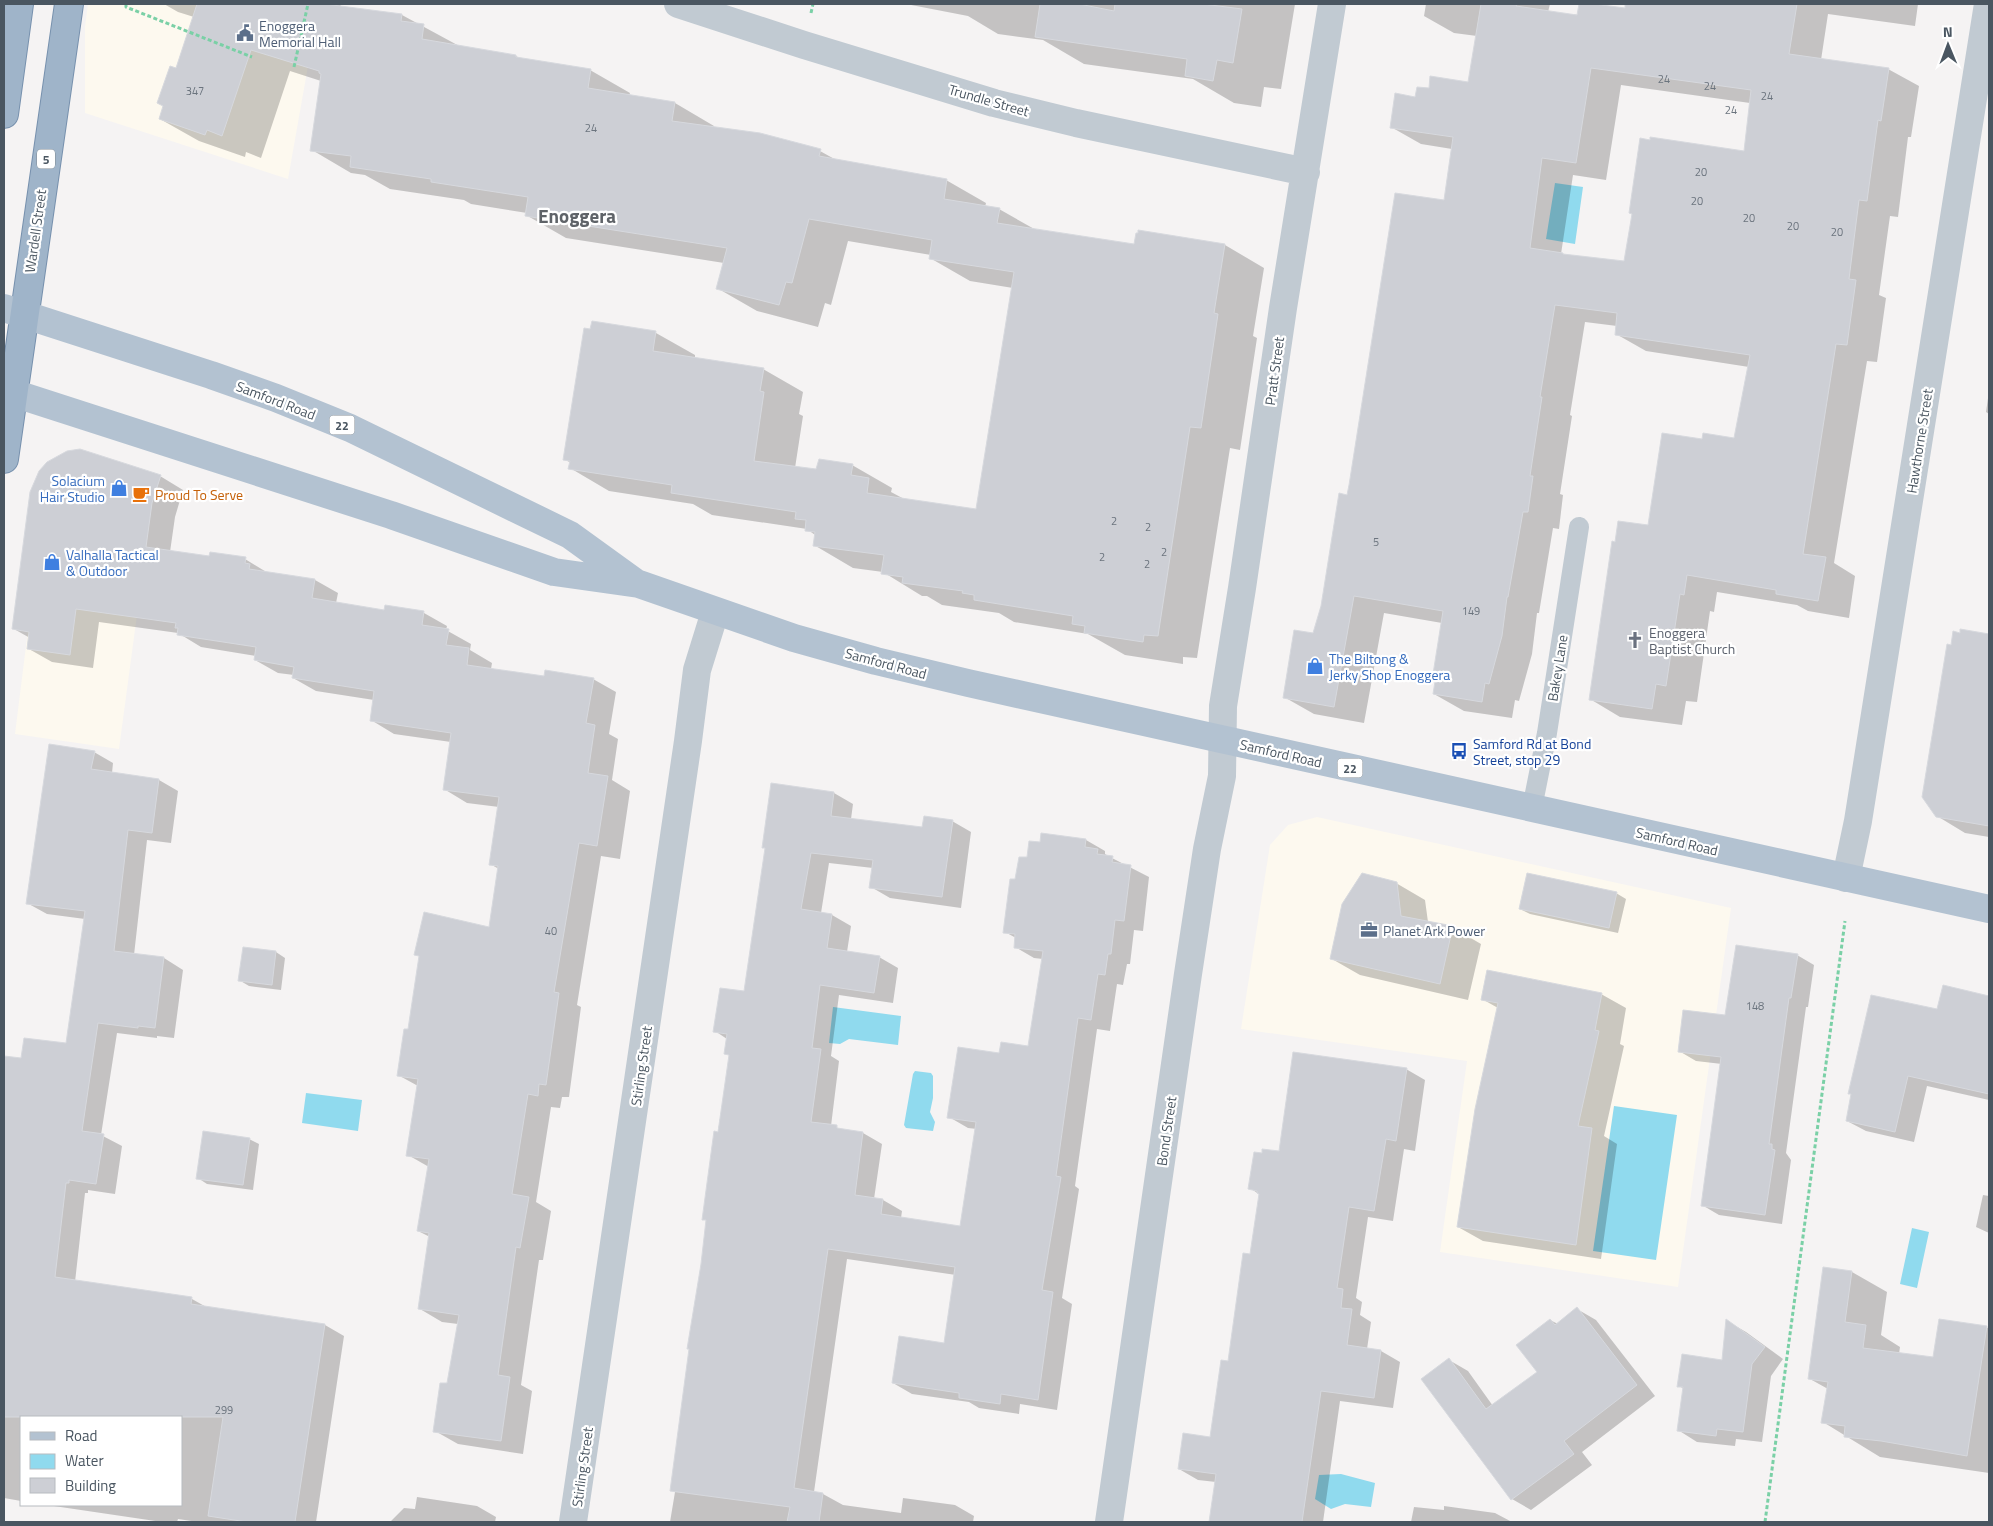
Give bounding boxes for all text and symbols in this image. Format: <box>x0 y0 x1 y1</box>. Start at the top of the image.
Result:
place label: Enoggera Memorial Hall <box>259 15 341 52</box>
north arrow <box>1923 20 1973 70</box>
text: N <box>1943 21 1953 42</box>
public building icon: Enoggera Memorial Hall <box>235 23 255 43</box>
house number: 24 <box>1658 71 1670 87</box>
street label: Trundle Street <box>946 78 1032 122</box>
house number: 24 <box>1704 78 1716 94</box>
house number: 347 <box>186 83 204 99</box>
house number: 24 <box>1761 88 1773 104</box>
house number: 24 <box>1725 102 1737 118</box>
house number: 24 <box>585 120 597 136</box>
road number: 5 <box>37 150 55 168</box>
house number: 20 <box>1695 164 1707 180</box>
street label: Wardell Street <box>19 188 51 274</box>
house number: 20 <box>1691 193 1703 209</box>
district label: Enoggera <box>538 201 616 230</box>
house number: 20 <box>1743 210 1755 226</box>
house number: 20 <box>1787 218 1799 234</box>
house number: 20 <box>1831 224 1843 240</box>
street label: Pratt Street <box>1259 335 1289 407</box>
street label: Samford Road <box>233 375 319 425</box>
street label: Hawthorne Street <box>1900 387 1938 495</box>
road number: 22 <box>330 416 354 434</box>
place label: Solacium Hair Studio <box>40 470 105 507</box>
shop icon: Solacium Hair Studio <box>109 478 129 498</box>
cafe icon: Proud To Serve <box>131 484 151 504</box>
place label: Proud To Serve <box>155 484 243 505</box>
house number: 2 <box>1111 513 1117 529</box>
house number: 2 <box>1145 519 1151 535</box>
house number: 5 <box>1373 534 1379 550</box>
place label: Valhalla Tactical & Outdoor <box>66 544 159 581</box>
house number: 2 <box>1161 544 1167 560</box>
house number: 2 <box>1099 549 1105 565</box>
shop icon: Valhalla Tactical & Outdoor <box>42 552 62 572</box>
house number: 2 <box>1144 556 1150 572</box>
house number: 149 <box>1462 603 1480 619</box>
place label: Enoggera Baptist Church <box>1649 622 1735 659</box>
church icon: Enoggera Baptist Church <box>1625 630 1645 650</box>
street label: Bakey Lane <box>1541 633 1573 703</box>
street label: Samford Road <box>843 642 929 684</box>
place label: The Biltong & Jerky Shop Enoggera <box>1329 648 1450 685</box>
shop icon: The Biltong & Jerky Shop Enoggera <box>1305 656 1325 676</box>
street label: Samford Road <box>1238 733 1324 773</box>
place label: Samford Rd at Bond Street, stop 29 <box>1473 733 1591 770</box>
bus stop icon: Samford Rd at Bond Street, stop 29 <box>1449 741 1469 761</box>
road number: 22 <box>1338 758 1362 778</box>
street label: Samford Road <box>1634 821 1720 861</box>
office icon: Planet Ark Power <box>1359 920 1379 940</box>
place label: Planet Ark Power <box>1383 920 1485 941</box>
house number: 40 <box>545 923 557 939</box>
house number: 148 <box>1746 998 1764 1014</box>
street label: Stirling Street <box>625 1025 657 1107</box>
street label: Bond Street <box>1151 1095 1181 1167</box>
house number: 299 <box>215 1402 233 1418</box>
legend <box>20 1416 182 1506</box>
text: Road <box>65 1424 97 1447</box>
street label: Stirling Street <box>566 1426 598 1508</box>
text: Water <box>65 1449 104 1472</box>
text: Building <box>65 1474 116 1497</box>

